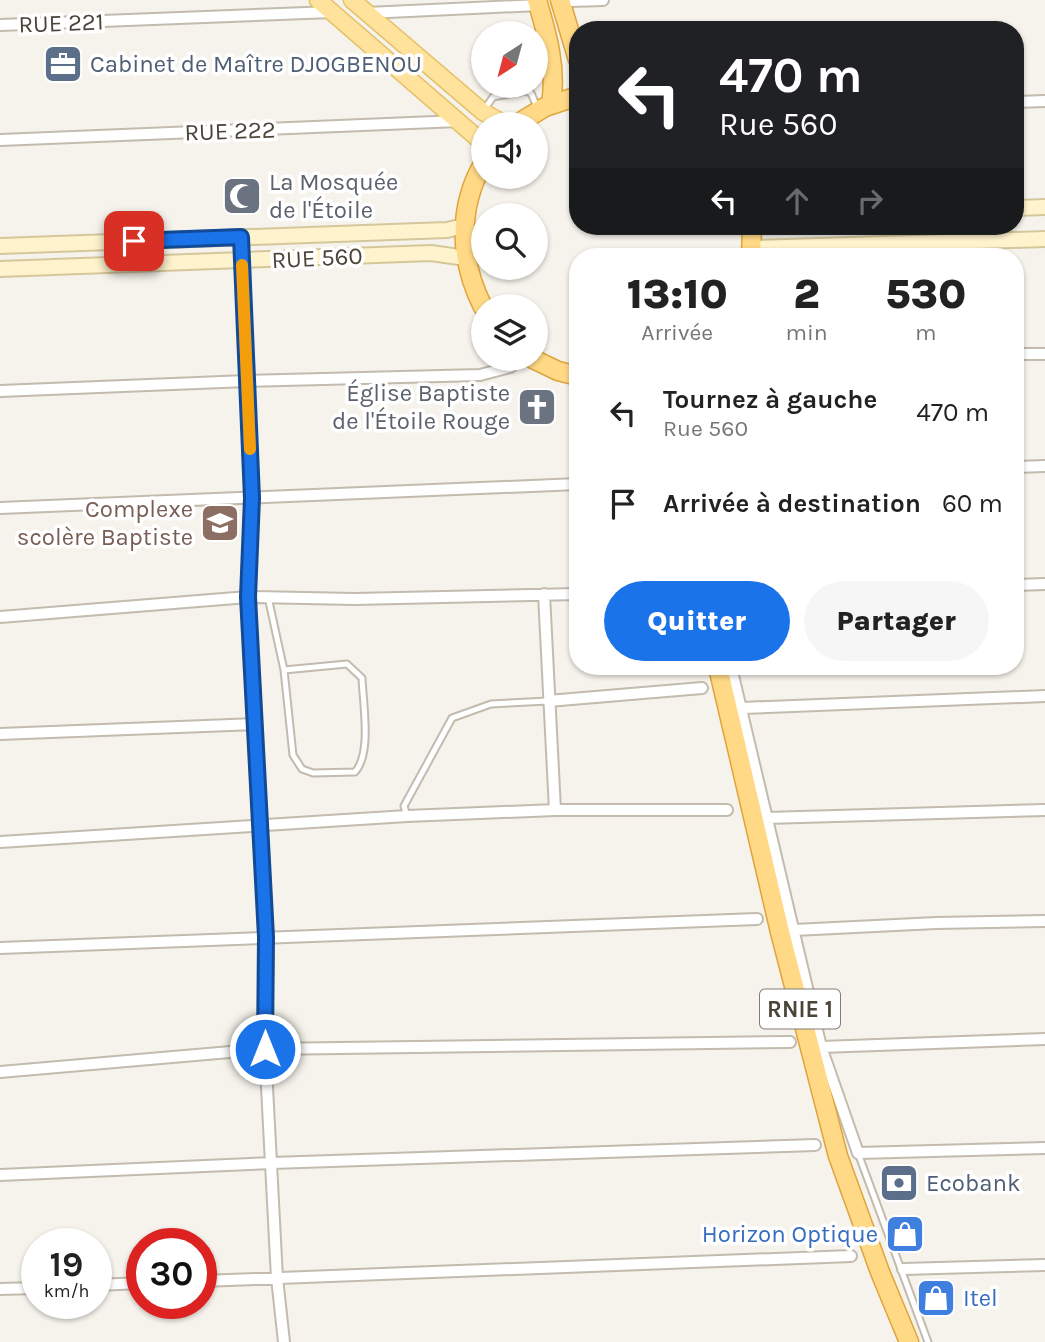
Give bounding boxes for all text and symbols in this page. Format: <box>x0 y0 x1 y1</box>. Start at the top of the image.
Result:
street label: RUE 221 <box>18 8 104 38</box>
north arrow <box>471 21 548 98</box>
map controls <box>471 21 548 371</box>
office icon: Cabinet de Maître DJOGBENOU <box>42 43 84 85</box>
text: 470 m <box>719 47 862 104</box>
icon: left <box>604 49 695 140</box>
place label: Cabinet de Maître DJOGBENOU <box>90 50 422 78</box>
text: Rue 560 <box>719 106 837 143</box>
button: sound <box>471 112 548 189</box>
street label: RUE 222 <box>184 115 276 147</box>
place label: La Mosquée de l'Étoile <box>269 168 398 224</box>
mosque icon: La Mosquée de l'Étoile <box>221 175 263 217</box>
icon: left <box>705 182 743 220</box>
icon: ahead <box>778 182 816 220</box>
icon: right <box>851 182 889 220</box>
button: search <box>471 203 548 280</box>
pin <box>104 211 164 271</box>
icon: arrive <box>115 222 153 260</box>
street label: RUE 560 <box>271 242 363 274</box>
text: 13:10 <box>627 269 728 319</box>
text: 2 <box>793 269 820 319</box>
text: 530 <box>885 269 966 319</box>
button: layers <box>471 294 548 371</box>
text: Arrivée <box>641 319 713 346</box>
text: min <box>785 319 828 346</box>
text: m <box>915 319 937 346</box>
place label: Église Baptiste de l'Étoile Rouge <box>332 378 510 435</box>
text: Tournez à gauche <box>663 384 877 415</box>
church icon: Église Baptiste de l'Étoile Rouge <box>516 386 558 428</box>
icon: left <box>604 394 642 432</box>
text: 470 m <box>916 397 989 428</box>
text: Rue 560 <box>663 415 748 442</box>
icon: arrive <box>604 485 642 523</box>
text: Arrivée à destination <box>663 488 921 519</box>
text: 60 m <box>942 488 1003 519</box>
place label: Complexe scolère Baptiste <box>17 495 193 551</box>
school or university icon: Complexe scolère Baptiste <box>199 502 241 544</box>
button: Quitter <box>604 581 790 661</box>
button: Partager <box>804 581 989 661</box>
road number: RNIE 1 <box>760 990 840 1028</box>
position arrow <box>228 1012 302 1086</box>
bank icon: Ecobank <box>878 1162 920 1204</box>
place label: Ecobank <box>926 1169 1020 1197</box>
shop icon: Horizon Optique <box>884 1213 926 1255</box>
place label: Horizon Optique <box>702 1220 878 1248</box>
speed limit sign: 30 <box>126 1228 217 1319</box>
text: 19 <box>50 1244 83 1285</box>
shop icon: Itel <box>915 1277 957 1319</box>
text: km/h <box>44 1280 89 1302</box>
place label: Itel <box>963 1284 998 1312</box>

